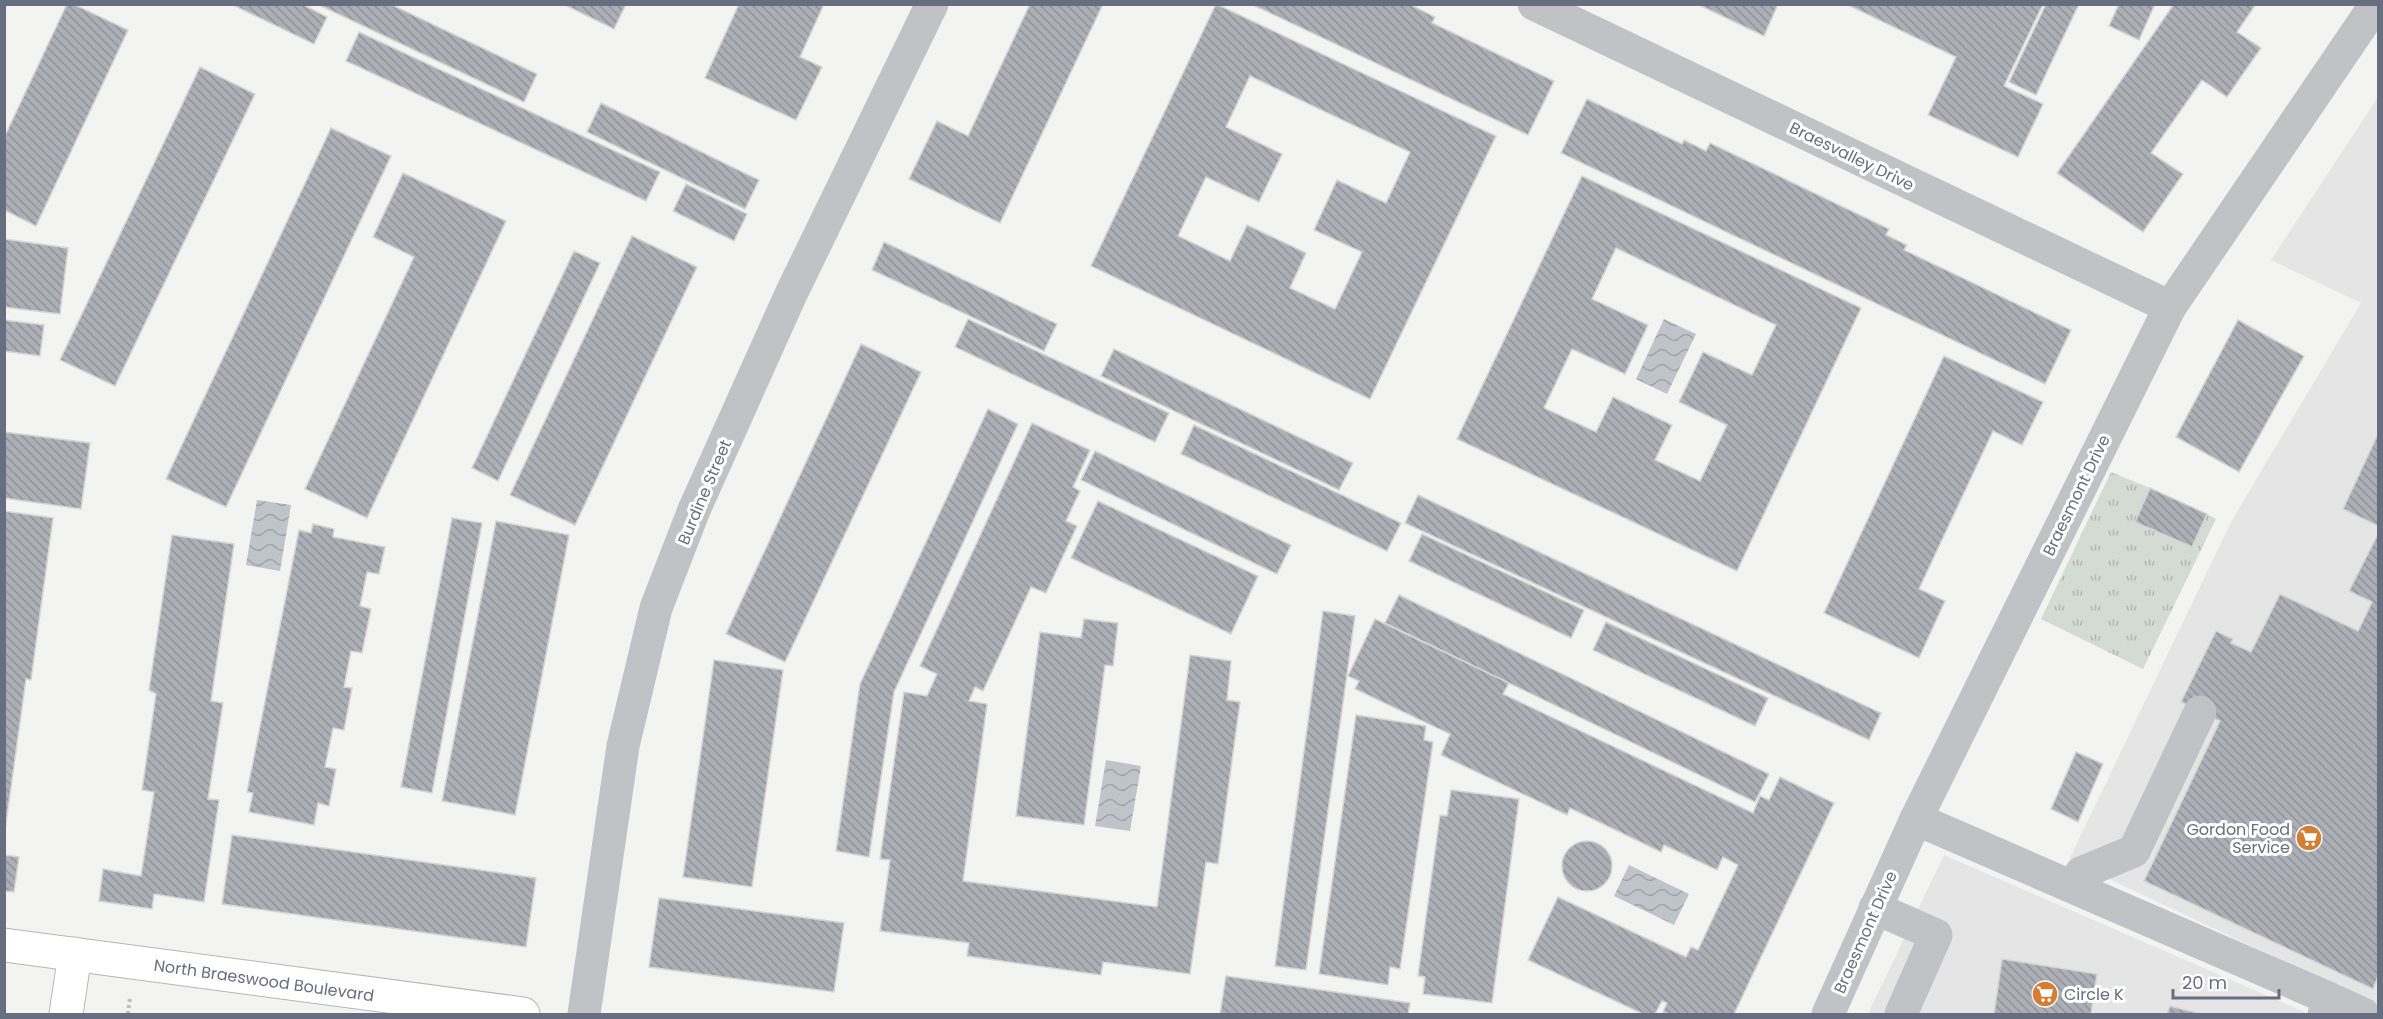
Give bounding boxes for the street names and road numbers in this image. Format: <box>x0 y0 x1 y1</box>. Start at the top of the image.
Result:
street label: Braesvalley Drive <box>1786 116 1918 197</box>
street label: Braesmont Drive <box>2037 431 2116 560</box>
street label: Burdine Street <box>672 436 737 548</box>
street label: Braesmont Drive <box>1828 867 1903 997</box>
street label: North Braeswood Boulevard <box>152 954 375 1007</box>

